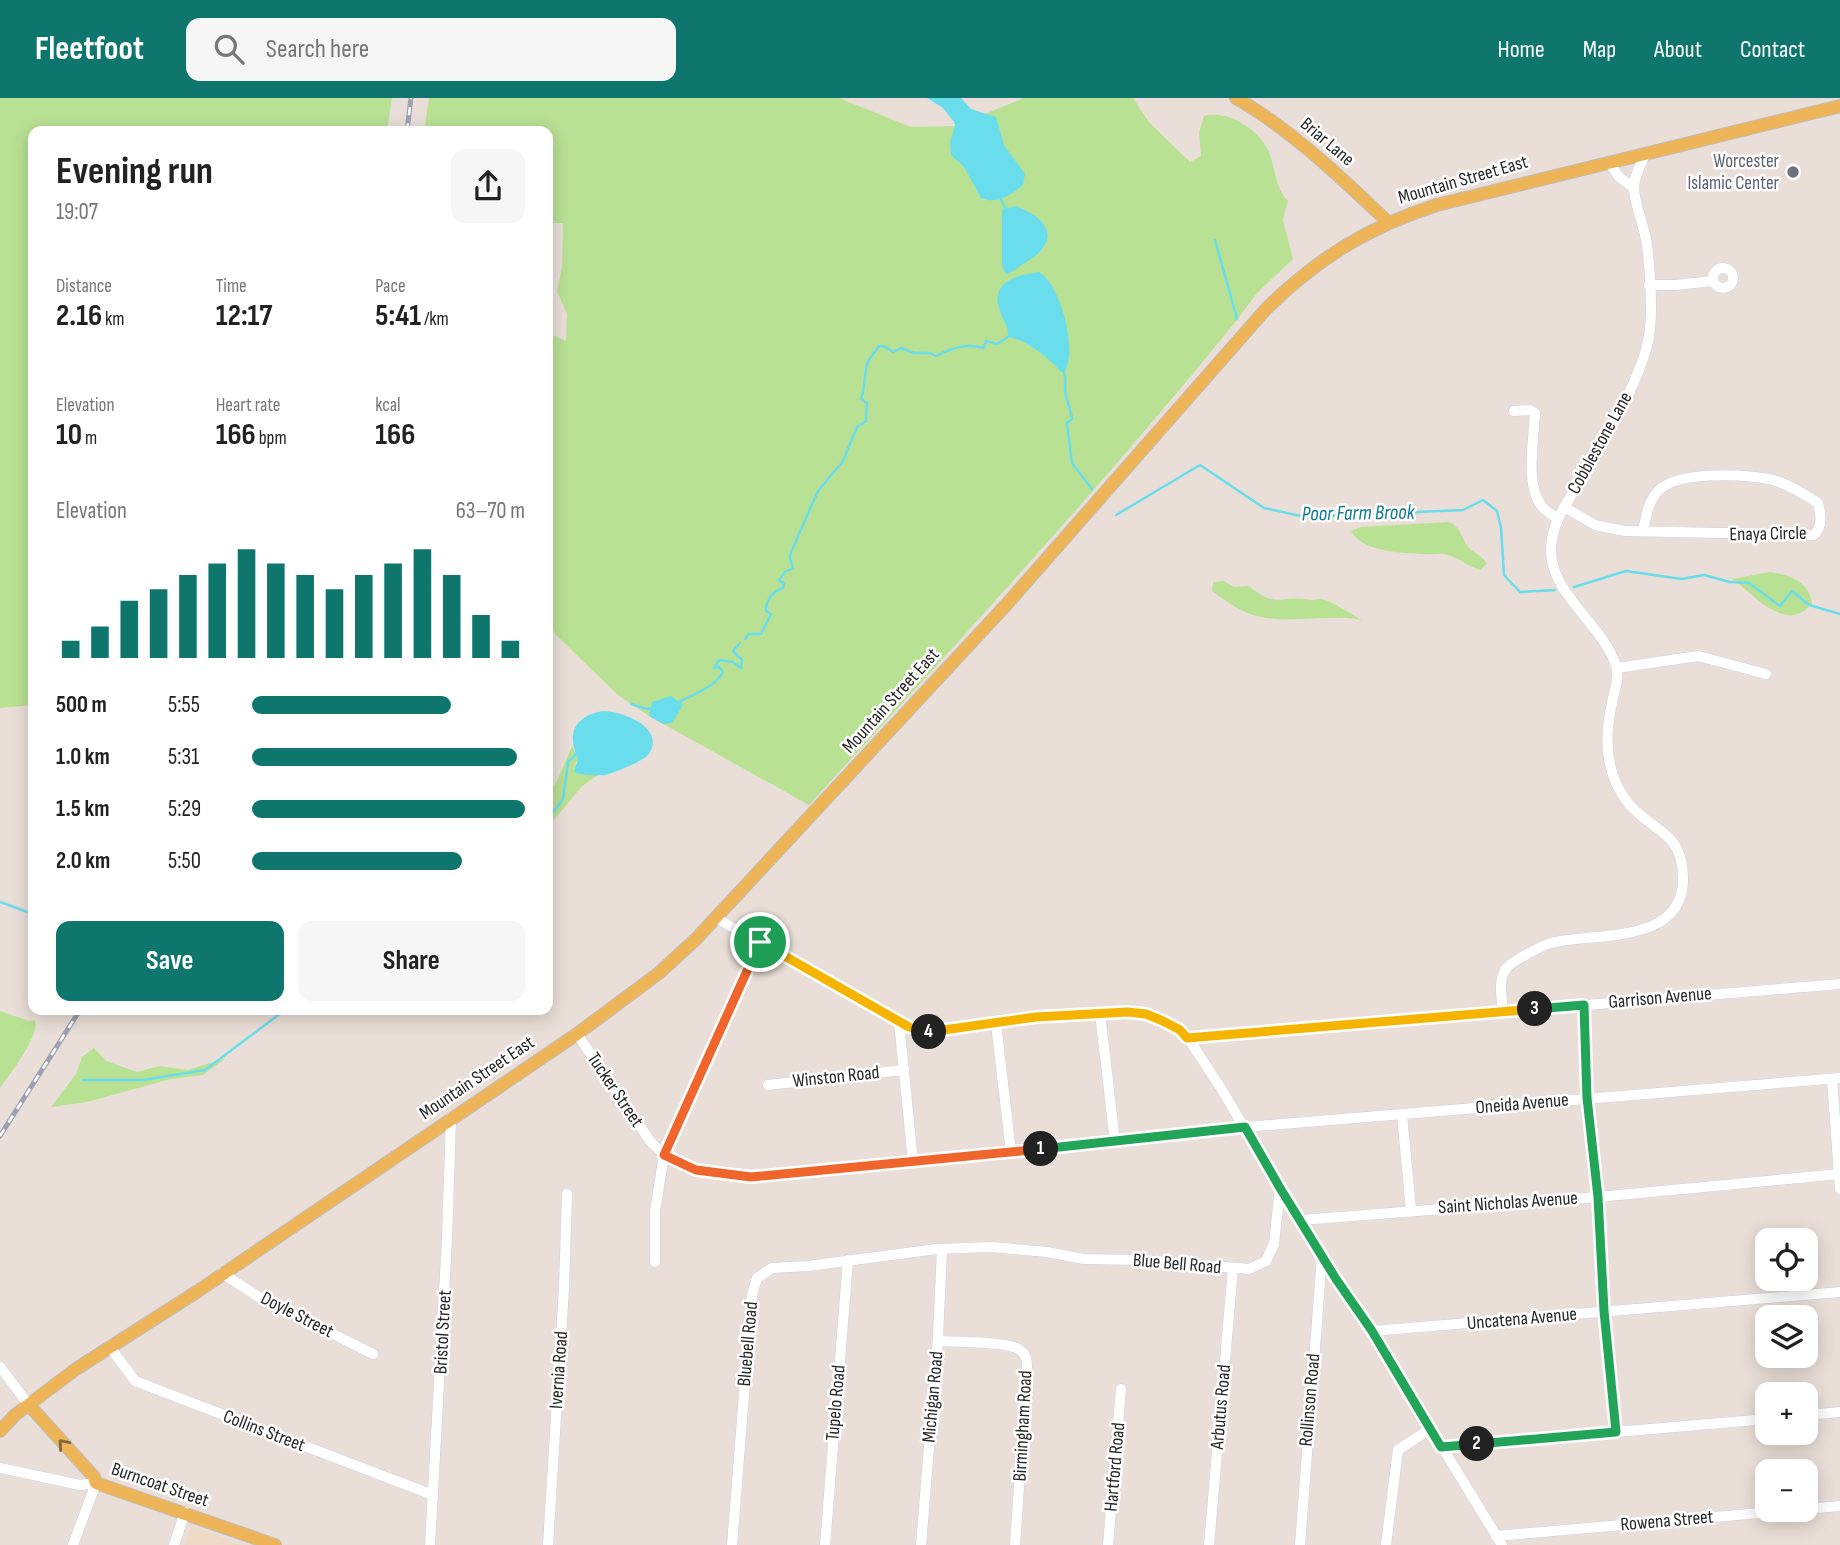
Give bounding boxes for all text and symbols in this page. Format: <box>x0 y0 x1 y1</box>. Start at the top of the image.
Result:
search box <box>186 18 676 81</box>
text: Fleetfoot <box>35 29 144 69</box>
icon: search <box>210 30 248 68</box>
text: Search here <box>266 34 369 65</box>
text: Home <box>1497 35 1545 64</box>
text: Map <box>1583 35 1616 64</box>
text: About <box>1654 35 1702 64</box>
text: Contact <box>1740 35 1805 64</box>
street label: Briar Lane <box>1295 113 1359 171</box>
text: Evening run <box>56 149 213 194</box>
button: share <box>451 149 525 223</box>
street label: Mountain Street East <box>1396 150 1531 209</box>
place label: Worcester Islamic Center <box>1687 150 1780 195</box>
marker: Worcester Islamic Center <box>1785 164 1801 180</box>
text: 19:07 <box>56 198 98 226</box>
text: Distance <box>56 275 112 298</box>
text: Time <box>216 275 247 298</box>
text: Pace <box>375 275 406 298</box>
text: 2.16 <box>56 298 102 334</box>
text: 12:17 <box>216 298 272 334</box>
text: 5:41 <box>375 298 421 334</box>
text: km <box>102 308 125 331</box>
text: /km <box>421 308 449 331</box>
street label: Cobblestone Lane <box>1563 388 1637 498</box>
text: Elevation <box>56 394 115 417</box>
text: Heart rate <box>216 394 281 417</box>
text: kcal <box>375 394 400 417</box>
text: 10 <box>56 417 82 453</box>
text: 166 <box>216 417 256 453</box>
text: 166 <box>375 417 415 453</box>
text: m <box>82 427 97 450</box>
text: bpm <box>256 427 287 450</box>
text: Elevation <box>56 497 127 525</box>
text: 63–70 m <box>456 497 525 525</box>
water label: Poor Farm Brook <box>1301 499 1416 526</box>
street label: Enaya Circle <box>1729 522 1807 546</box>
street label: Mountain Street East <box>838 643 944 758</box>
text: 500 m <box>56 691 107 719</box>
text: 5:55 <box>168 691 200 719</box>
text: 1.0 km <box>56 743 110 771</box>
text: 5:31 <box>168 743 199 771</box>
text: 1.5 km <box>56 795 109 823</box>
text: 5:29 <box>168 795 201 823</box>
text: 2.0 km <box>56 847 110 875</box>
text: 5:50 <box>168 847 201 875</box>
pin <box>730 912 790 972</box>
button: Save <box>56 921 284 1001</box>
button: Share <box>298 921 525 1001</box>
icon: arrive <box>741 923 779 961</box>
street label: Garrison Avenue <box>1607 982 1713 1014</box>
pin: 3 <box>1518 992 1552 1026</box>
text: 3 <box>1530 997 1539 1020</box>
pin: 4 <box>912 1014 946 1049</box>
text: 4 <box>924 1020 933 1043</box>
street label: Mountain Street East <box>415 1031 539 1125</box>
street label: Tucker Street <box>582 1048 648 1132</box>
street label: Winston Road <box>791 1061 881 1093</box>
street label: Oneida Avenue <box>1474 1088 1570 1120</box>
pin: 1 <box>1024 1132 1058 1166</box>
text: 1 <box>1037 1137 1044 1160</box>
street label: Saint Nicholas Avenue <box>1437 1187 1579 1219</box>
map controls <box>1755 1228 1818 1522</box>
button: locate <box>1755 1228 1818 1291</box>
street label: Blue Bell Road <box>1132 1249 1222 1279</box>
street label: Doyle Street <box>257 1287 337 1343</box>
street label: Bristol Street <box>429 1289 457 1375</box>
street label: Bluebell Road <box>733 1301 763 1387</box>
street label: Uncatena Avenue <box>1466 1303 1578 1335</box>
button: layers <box>1755 1305 1818 1368</box>
street label: Ivernia Road <box>545 1330 573 1410</box>
street label: Michigan Road <box>918 1350 948 1444</box>
street label: Rollinson Road <box>1294 1353 1326 1447</box>
street label: Tupelo Road <box>821 1364 851 1442</box>
street label: Arbutus Road <box>1206 1364 1236 1451</box>
street label: Birmingham Road <box>1009 1370 1037 1482</box>
button: + <box>1755 1382 1818 1445</box>
street label: Collins Street <box>220 1405 308 1457</box>
street label: Hartford Road <box>1100 1422 1130 1512</box>
pin: 2 <box>1460 1426 1494 1462</box>
text: 2 <box>1472 1432 1481 1455</box>
one-way arrow <box>59 1439 71 1452</box>
street label: Burncoat Street <box>108 1458 212 1512</box>
button: − <box>1755 1459 1818 1522</box>
street label: Rowena Street <box>1620 1505 1715 1537</box>

